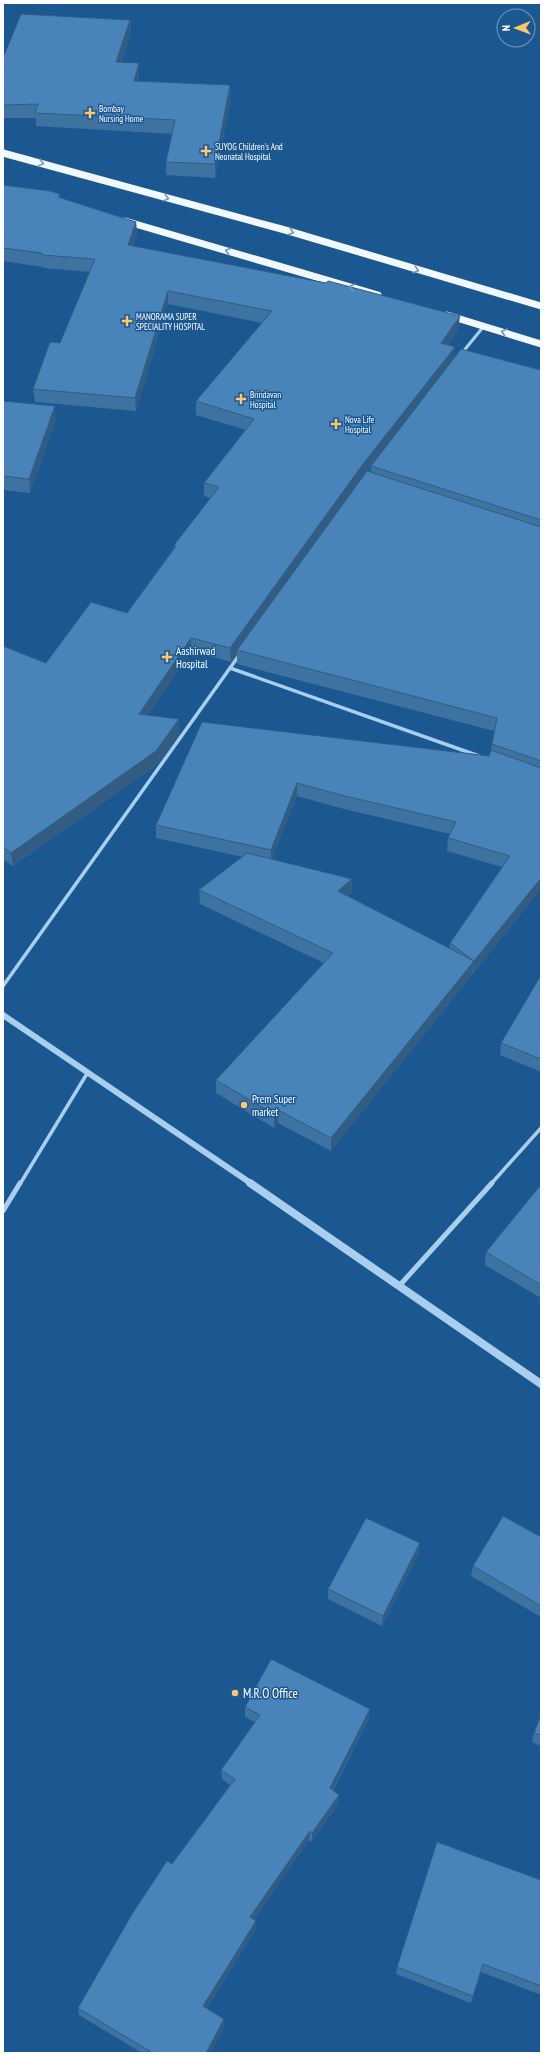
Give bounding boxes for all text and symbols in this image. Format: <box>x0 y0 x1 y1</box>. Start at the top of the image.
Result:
north arrow <box>496 8 536 48</box>
text: N <box>499 25 513 31</box>
place label: Bombay Nursing Home <box>99 103 144 124</box>
marker: Bombay Nursing Home <box>84 107 96 119</box>
place label: SUYOG Children's And Neonatal Hospital <box>215 141 283 162</box>
marker: SUYOG Children's And Neonatal Hospital <box>200 145 212 157</box>
one-way arrow <box>37 158 44 167</box>
one-way arrow <box>163 193 169 201</box>
one-way arrow <box>287 227 294 236</box>
one-way arrow <box>224 247 231 256</box>
one-way arrow <box>412 265 419 274</box>
one-way arrow <box>349 283 356 292</box>
place label: MANORAMA SUPER SPECIALITY HOSPITAL <box>136 311 205 332</box>
marker: MANORAMA SUPER SPECIALITY HOSPITAL <box>121 315 133 327</box>
one-way arrow <box>501 328 508 337</box>
place label: Brindavan Hospital <box>250 389 281 410</box>
marker: Brindavan Hospital <box>235 393 247 405</box>
place label: Nova Life Hospital <box>345 414 375 435</box>
marker: Nova Life Hospital <box>330 418 342 430</box>
place label: Aashirwad Hospital <box>176 644 215 671</box>
marker: Aashirwad Hospital <box>161 651 173 663</box>
place label: Prem Super market <box>252 1092 296 1119</box>
marker: Prem Super market <box>239 1100 249 1110</box>
place label: M.R.O Office <box>243 1685 298 1702</box>
marker: M.R.O Office <box>230 1688 240 1698</box>

